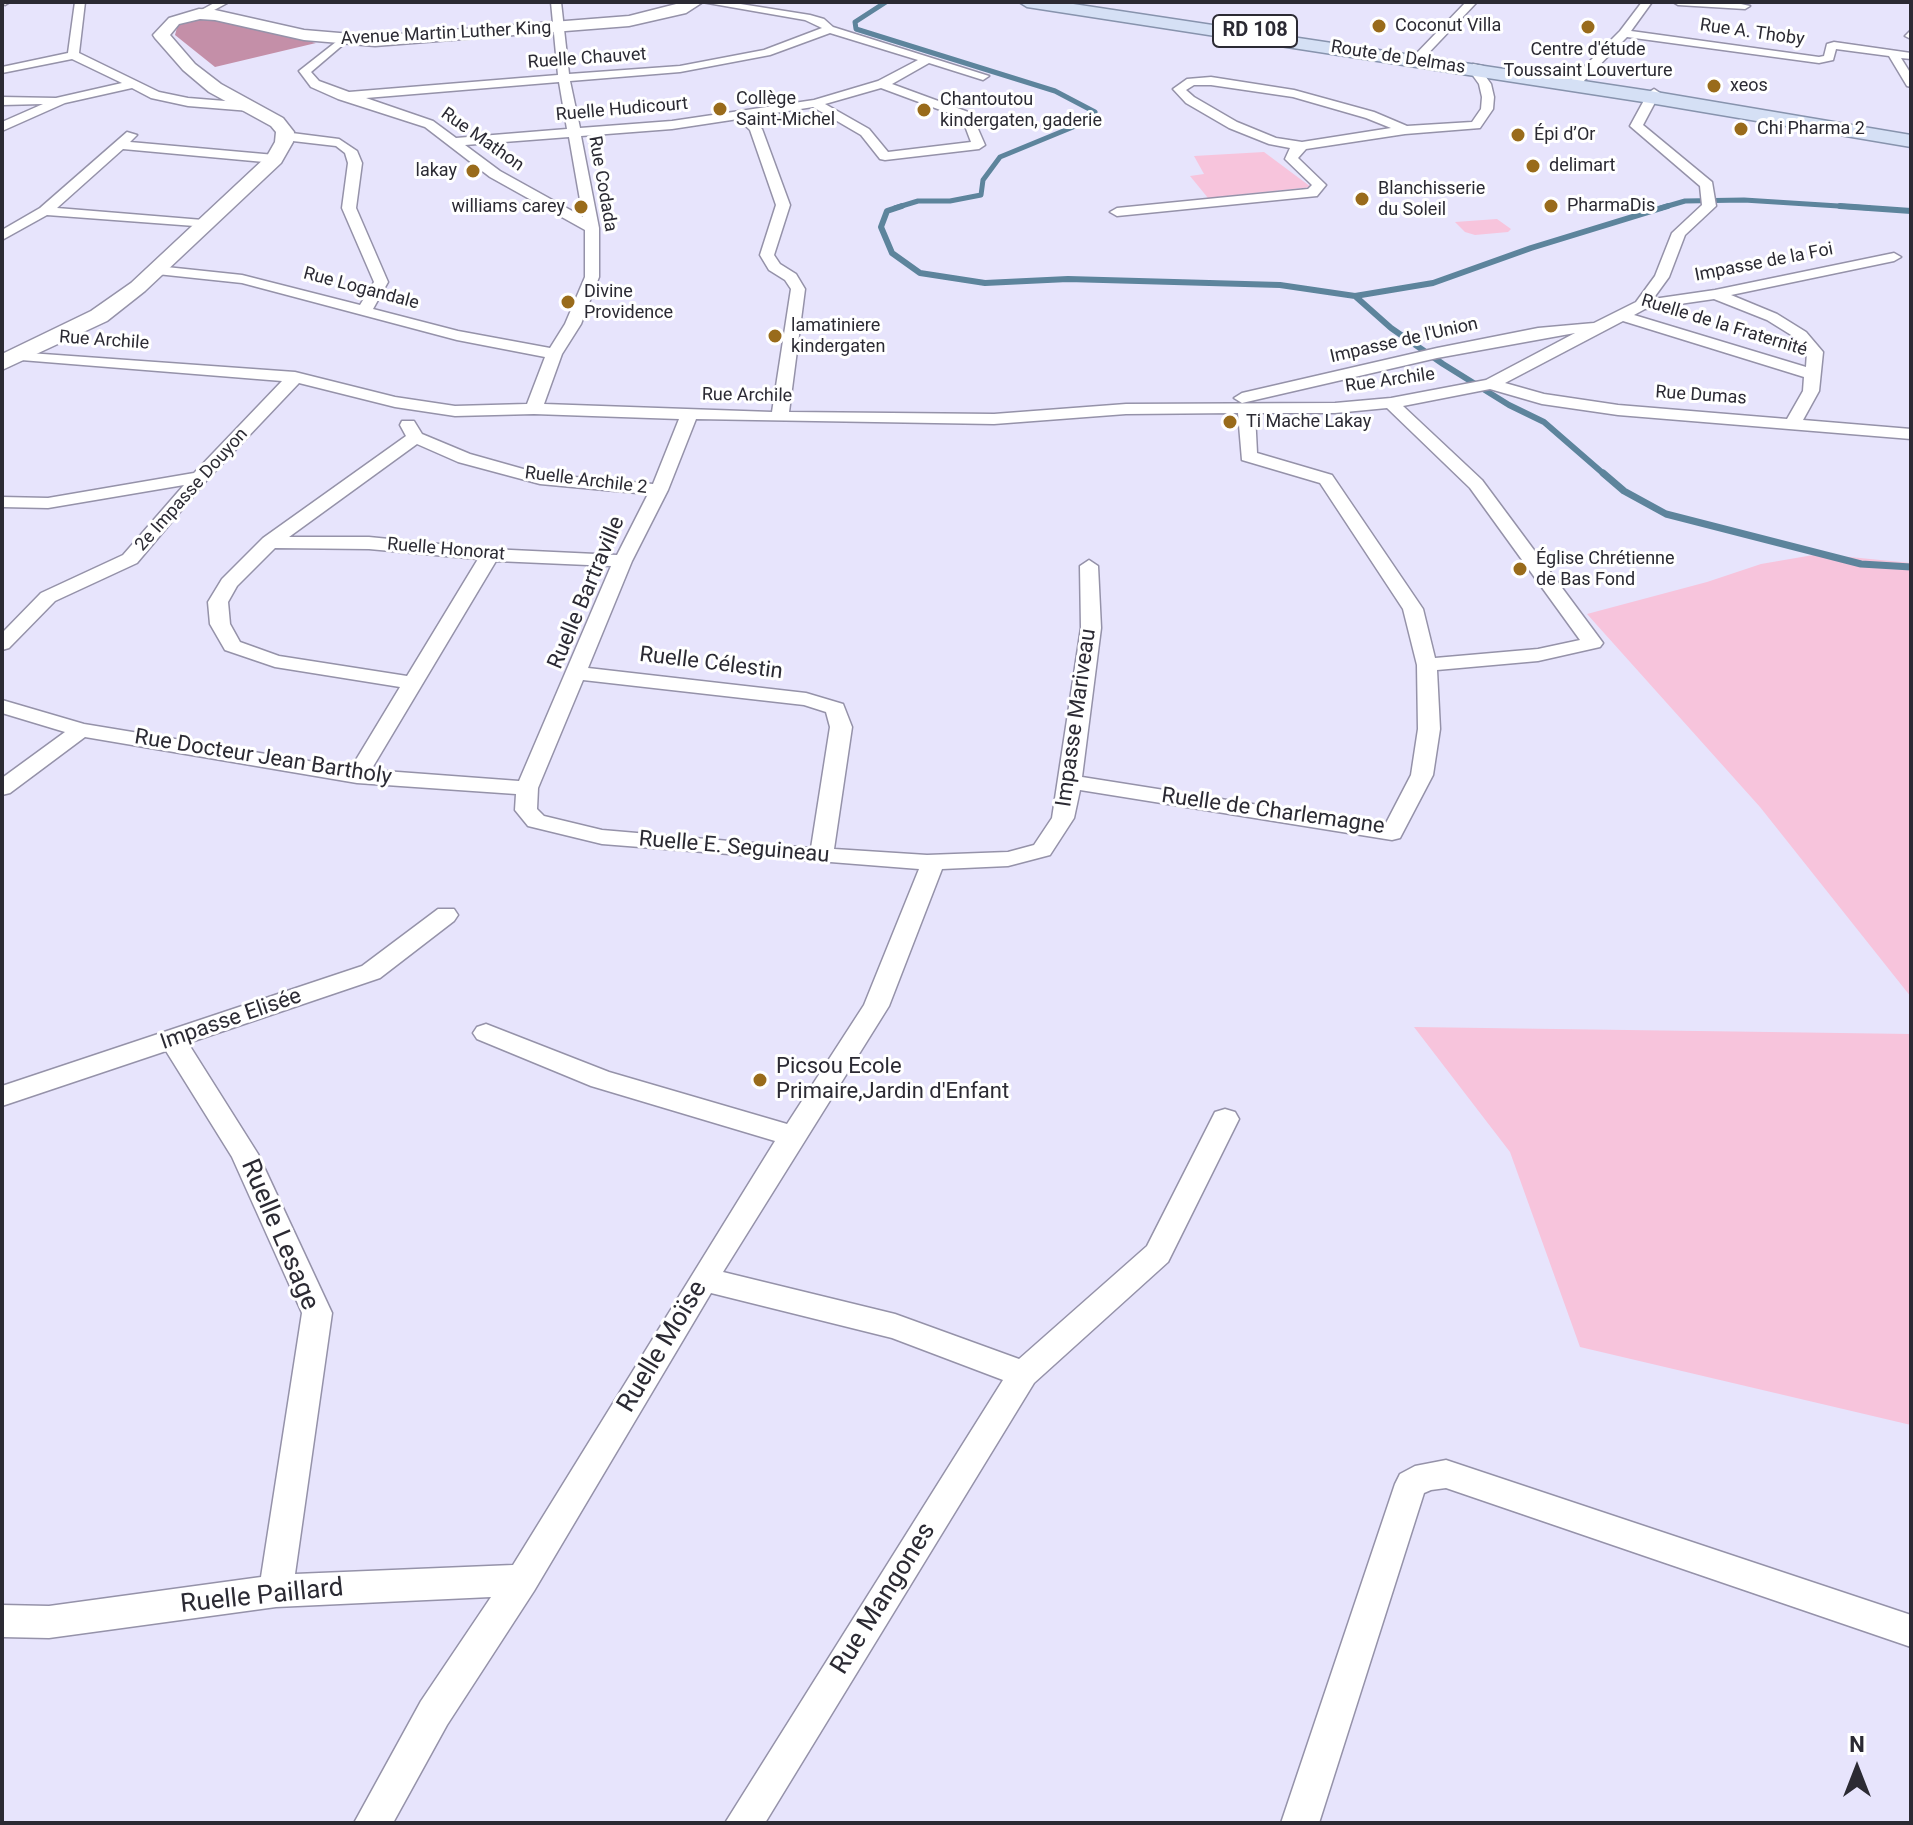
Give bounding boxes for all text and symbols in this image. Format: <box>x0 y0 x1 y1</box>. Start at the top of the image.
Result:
road number: RD 108 <box>1213 15 1297 47</box>
place label: Coconut Villa <box>1395 15 1501 37</box>
street label: Rue A. Thoby <box>1698 15 1806 51</box>
marker: Coconut Villa <box>1370 17 1388 35</box>
street label: Avenue Martin Luther King <box>340 18 552 50</box>
marker: Centre d'étude Toussaint Louverture <box>1579 18 1597 36</box>
street label: Route de Delmas <box>1329 37 1467 79</box>
place label: Centre d'étude Toussaint Louverture <box>1504 39 1672 82</box>
street label: Ruelle Chauvet <box>527 44 647 74</box>
place label: xeos <box>1730 75 1768 97</box>
marker: xeos <box>1705 77 1723 95</box>
place label: Collège Saint-Michel <box>736 88 835 130</box>
place label: Chantoutou kindergaten, gaderie <box>940 89 1102 132</box>
street label: Ruelle Hudicourt <box>555 93 689 127</box>
marker: Collège Saint-Michel <box>711 100 729 118</box>
marker: Chantoutou kindergaten, gaderie <box>915 101 933 119</box>
street label: Rue Mathon <box>436 103 528 177</box>
place label: Chi Pharma 2 <box>1757 118 1865 140</box>
marker: Chi Pharma 2 <box>1732 120 1750 138</box>
place label: Épi d’Or <box>1534 124 1595 146</box>
marker: Épi d’Or <box>1509 126 1527 144</box>
street label: Rue Codada <box>583 134 621 234</box>
place label: delimart <box>1549 155 1615 177</box>
marker: delimart <box>1524 157 1542 175</box>
place label: lakay <box>416 160 457 182</box>
marker: lakay <box>464 162 482 180</box>
place label: Blanchisserie du Soleil <box>1378 178 1485 220</box>
marker: Blanchisserie du Soleil <box>1353 190 1371 208</box>
place label: PharmaDis <box>1567 195 1655 217</box>
place label: williams carey <box>452 196 565 218</box>
marker: PharmaDis <box>1542 197 1560 215</box>
marker: williams carey <box>572 198 590 216</box>
street label: Impasse de la Foi <box>1693 239 1835 287</box>
street label: Rue Logandale <box>301 263 421 315</box>
place label: Divine Providence <box>584 281 673 324</box>
street label: Ruelle de la Fraternité <box>1638 290 1810 362</box>
marker: Divine Providence <box>559 293 577 311</box>
street label: Impasse de l'Union <box>1328 313 1480 369</box>
place label: lamatiniere kindergaten <box>791 315 885 358</box>
street label: Rue Archile <box>58 327 150 355</box>
marker: lamatiniere kindergaten <box>766 327 784 345</box>
street label: Rue Archile <box>1344 364 1436 398</box>
street label: Rue Dumas <box>1655 382 1747 410</box>
street label: Rue Archile <box>702 384 792 408</box>
place label: Ti Mache Lakay <box>1246 411 1371 433</box>
marker: Ti Mache Lakay <box>1221 413 1239 431</box>
street label: 2e Impasse Douyon <box>131 424 253 556</box>
street label: Ruelle Archile 2 <box>524 463 648 499</box>
street label: Ruelle Bartraville <box>543 513 631 673</box>
street label: Ruelle Honorat <box>386 534 506 566</box>
place label: Église Chrétienne de Bas Fond <box>1536 548 1675 590</box>
marker: Église Chrétienne de Bas Fond <box>1511 560 1529 578</box>
street label: Impasse Mariveau <box>1051 627 1103 809</box>
street label: Ruelle Célestin <box>638 642 784 686</box>
street label: Rue Docteur Jean Bartholy <box>133 725 393 791</box>
street label: Ruelle de Charlemagne <box>1160 783 1386 841</box>
street label: Ruelle E. Seguineau <box>638 827 830 869</box>
street label: Impasse Elisée <box>157 984 305 1056</box>
place label: Picsou Ecole Primaire,Jardin d'Enfant <box>776 1054 1009 1106</box>
marker: Picsou Ecole Primaire,Jardin d'Enfant <box>751 1071 769 1089</box>
street label: Ruelle Lesage <box>233 1155 325 1315</box>
street label: Ruelle Moïse <box>611 1275 715 1419</box>
street label: Rue Mangones <box>825 1517 943 1681</box>
street label: Ruelle Paillard <box>179 1573 345 1621</box>
north arrow <box>1817 1729 1897 1809</box>
text: N <box>1849 1732 1865 1757</box>

